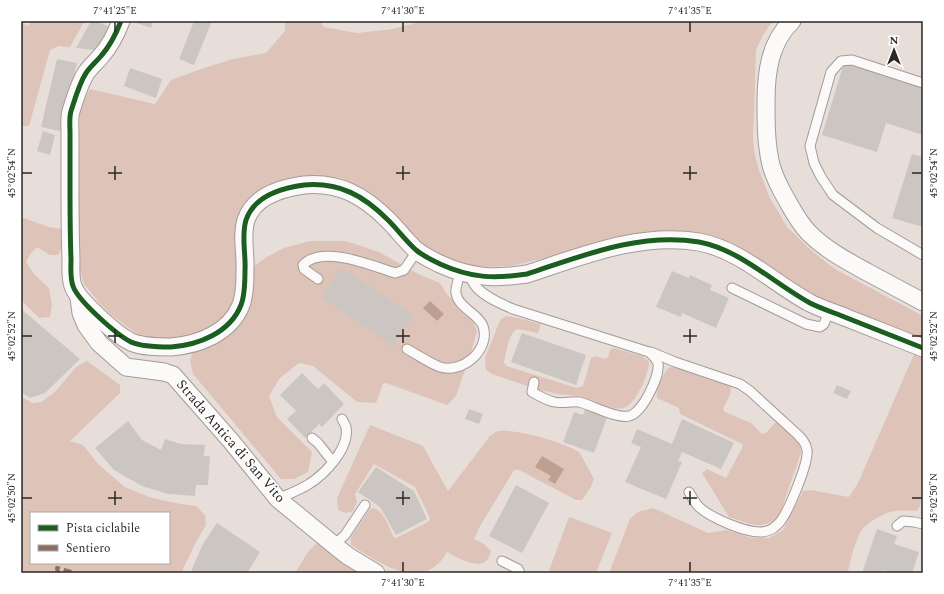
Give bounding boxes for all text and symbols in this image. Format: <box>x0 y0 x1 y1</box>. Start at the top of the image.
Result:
text: 7°41'25"E <box>93 3 137 19</box>
text: 7°41'30"E <box>381 3 425 19</box>
text: 7°41'35"E <box>668 3 712 19</box>
north arrow <box>874 30 914 70</box>
text: N <box>890 32 899 49</box>
text: 45°02'54"N <box>4 148 20 198</box>
text: 45°02'54"N <box>926 148 942 198</box>
text: 45°02'52"N <box>4 311 20 361</box>
text: 45°02'52"N <box>926 311 942 361</box>
street label: Strada Antica di San Vito <box>171 375 291 507</box>
text: 45°02'50"N <box>4 473 20 523</box>
text: 45°02'50"N <box>926 473 942 523</box>
legend <box>30 512 170 564</box>
text: Pista ciclabile <box>66 519 140 538</box>
text: Sentiero <box>66 539 110 558</box>
text: 7°41'30"E <box>381 575 425 591</box>
text: 7°41'35"E <box>668 575 712 591</box>

